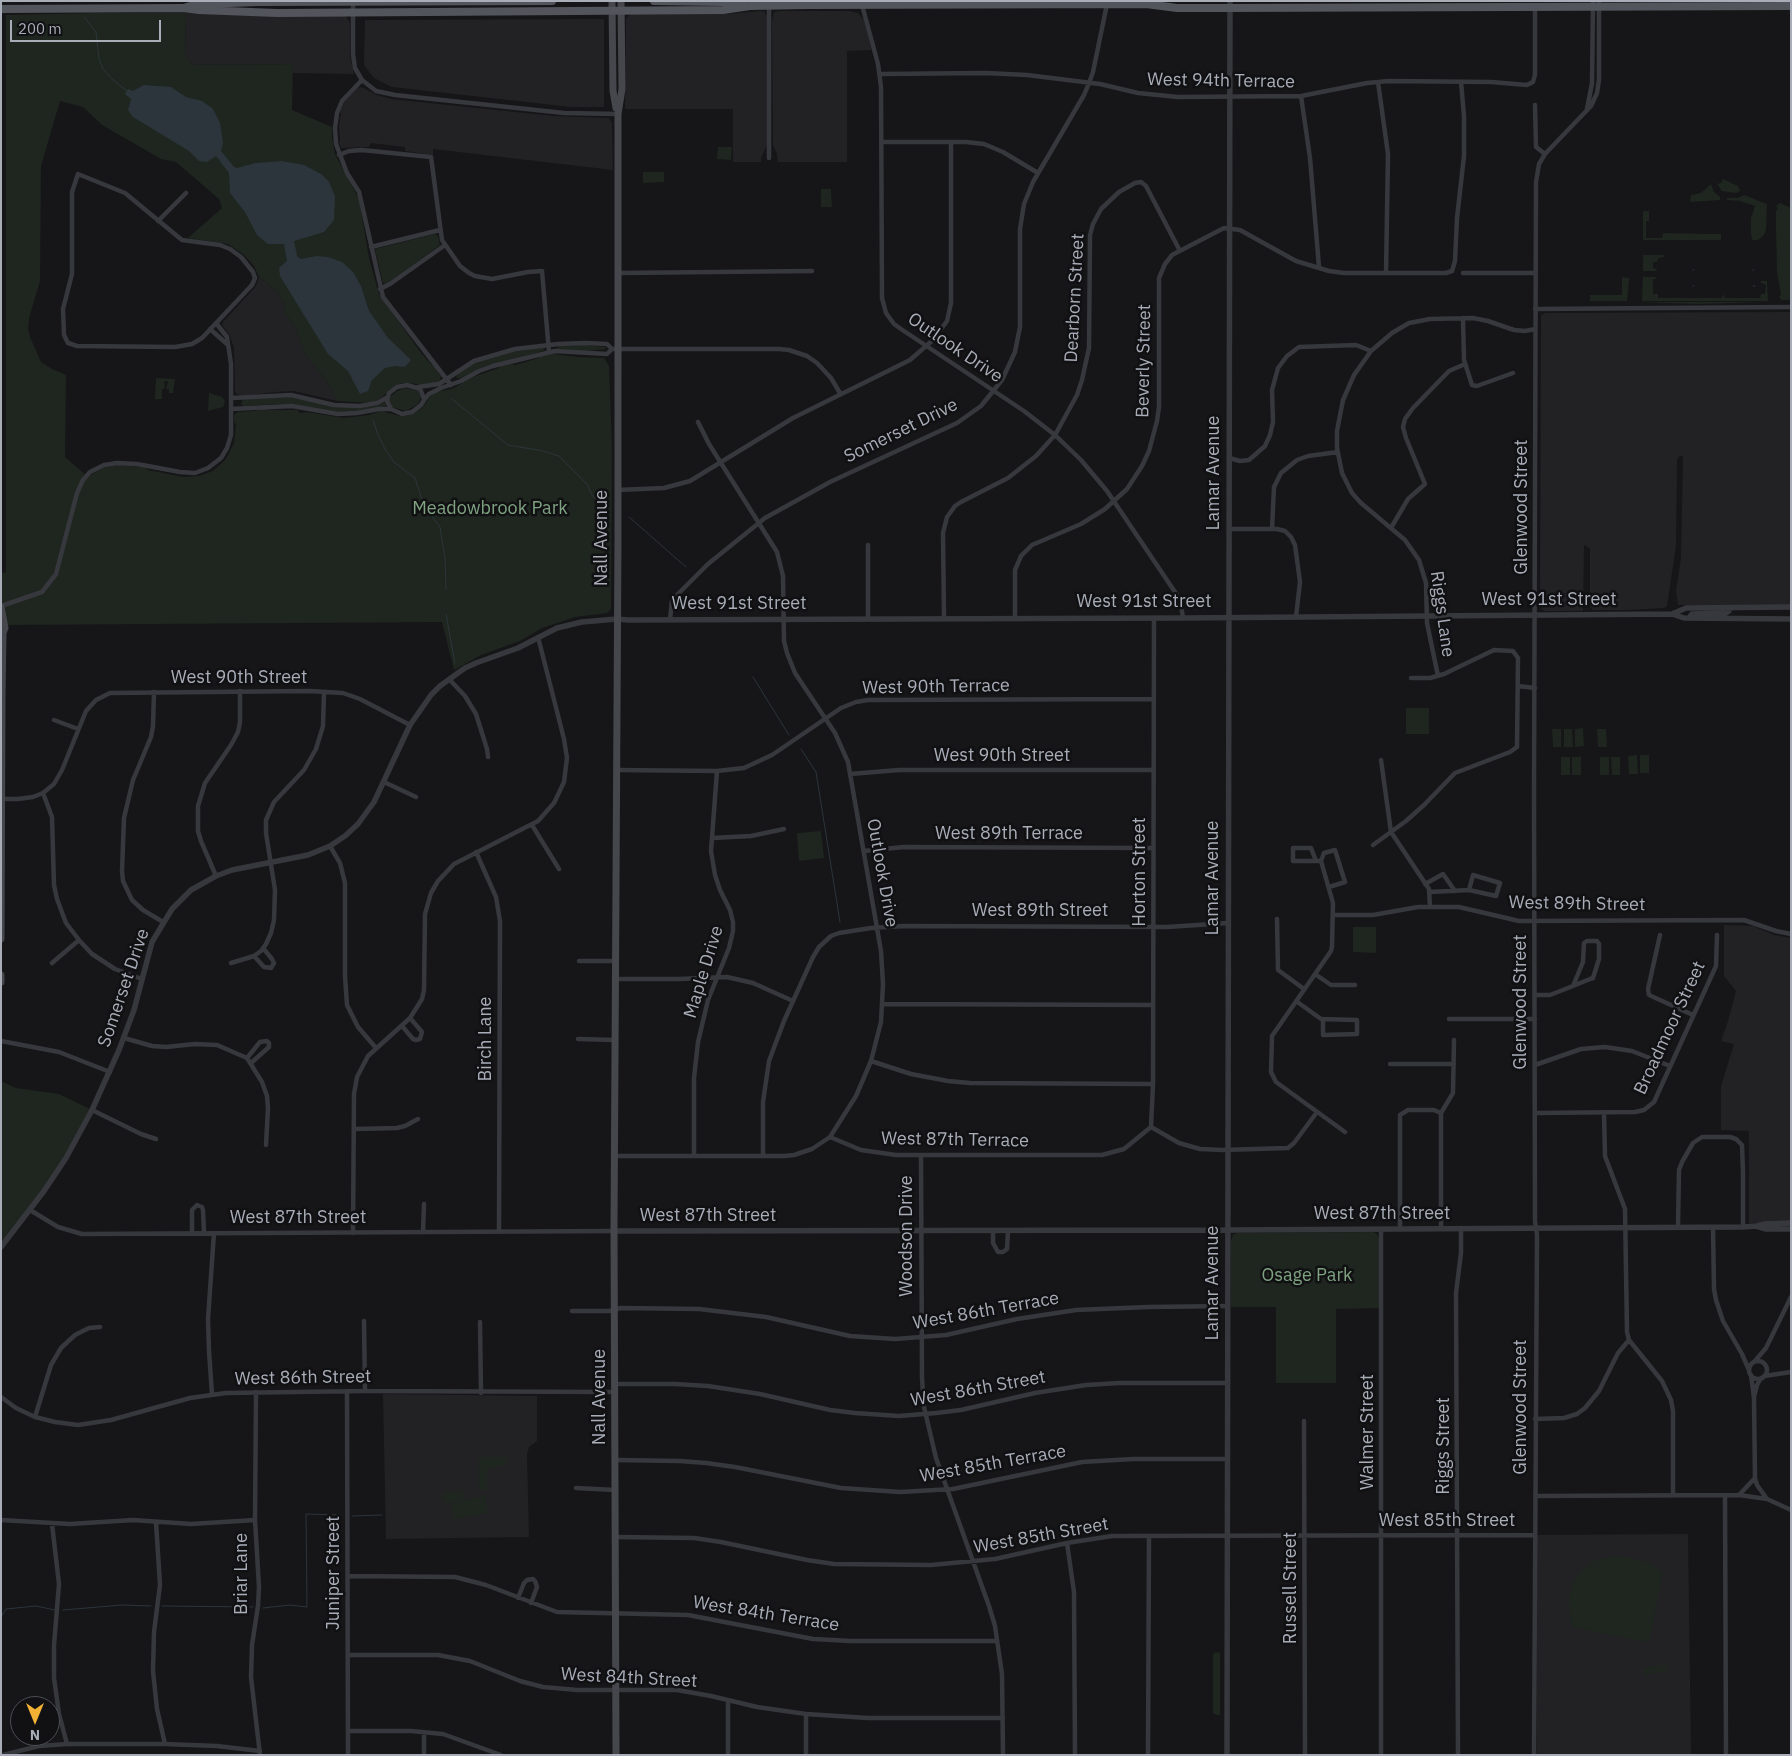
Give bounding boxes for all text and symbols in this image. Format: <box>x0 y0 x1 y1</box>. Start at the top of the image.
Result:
scale bar <box>12 10 164 42</box>
text: 200 m <box>18 19 62 38</box>
street label: West 94th Terrace <box>1147 69 1295 93</box>
street label: Dearborn Street <box>1061 233 1089 363</box>
street label: Beverly Street <box>1132 304 1156 418</box>
street label: Outlook Drive <box>903 308 1007 388</box>
street label: Somerset Drive <box>841 394 961 468</box>
street label: Lamar Avenue <box>1203 416 1225 530</box>
street label: Glenwood Street <box>1511 439 1533 575</box>
street label: Nall Avenue <box>591 490 613 586</box>
park label: Meadowbrook Park <box>412 498 568 520</box>
street label: Riggs Lane <box>1425 570 1459 658</box>
street label: West 91st Street <box>1481 589 1617 611</box>
street label: West 91st Street <box>1076 591 1212 613</box>
street label: West 91st Street <box>671 593 807 615</box>
street label: West 90th Street <box>171 667 307 689</box>
street label: West 90th Terrace <box>862 675 1010 699</box>
street label: West 90th Street <box>934 745 1070 767</box>
street label: Outlook Drive <box>862 817 902 929</box>
street label: Horton Street <box>1129 817 1151 927</box>
street label: Lamar Avenue <box>1202 821 1224 935</box>
street label: West 89th Terrace <box>935 823 1083 845</box>
street label: West 89th Street <box>1509 892 1645 916</box>
street label: West 89th Street <box>972 900 1108 922</box>
street label: Maple Drive <box>680 923 728 1021</box>
street label: Somerset Drive <box>94 926 154 1050</box>
street label: Glenwood Street <box>1510 934 1532 1070</box>
street label: Broadmoor Street <box>1630 958 1710 1098</box>
street label: Birch Lane <box>475 996 497 1082</box>
street label: West 87th Terrace <box>881 1128 1029 1152</box>
street label: Woodson Drive <box>896 1175 918 1297</box>
street label: West 87th Street <box>1314 1203 1450 1225</box>
street label: West 87th Street <box>640 1205 776 1227</box>
street label: West 87th Street <box>230 1207 366 1229</box>
street label: Lamar Avenue <box>1202 1226 1224 1340</box>
park label: Osage Park <box>1261 1265 1353 1287</box>
street label: West 86th Terrace <box>911 1288 1061 1334</box>
street label: Glenwood Street <box>1510 1339 1532 1475</box>
street label: Nall Avenue <box>589 1349 611 1445</box>
street label: West 86th Street <box>235 1366 371 1390</box>
street label: West 86th Street <box>909 1367 1047 1411</box>
street label: Walmer Street <box>1357 1374 1379 1490</box>
street label: Riggs Street <box>1433 1397 1455 1495</box>
street label: West 85th Terrace <box>918 1441 1068 1487</box>
street label: West 85th Street <box>1379 1510 1515 1532</box>
street label: West 85th Street <box>972 1514 1110 1558</box>
street label: Juniper Street <box>323 1516 345 1630</box>
street label: Russell Street <box>1280 1532 1302 1644</box>
street label: Briar Lane <box>231 1533 253 1615</box>
street label: West 84th Terrace <box>691 1592 841 1636</box>
street label: West 84th Street <box>560 1664 698 1692</box>
north arrow <box>10 1696 60 1746</box>
text: N <box>30 1726 40 1744</box>

